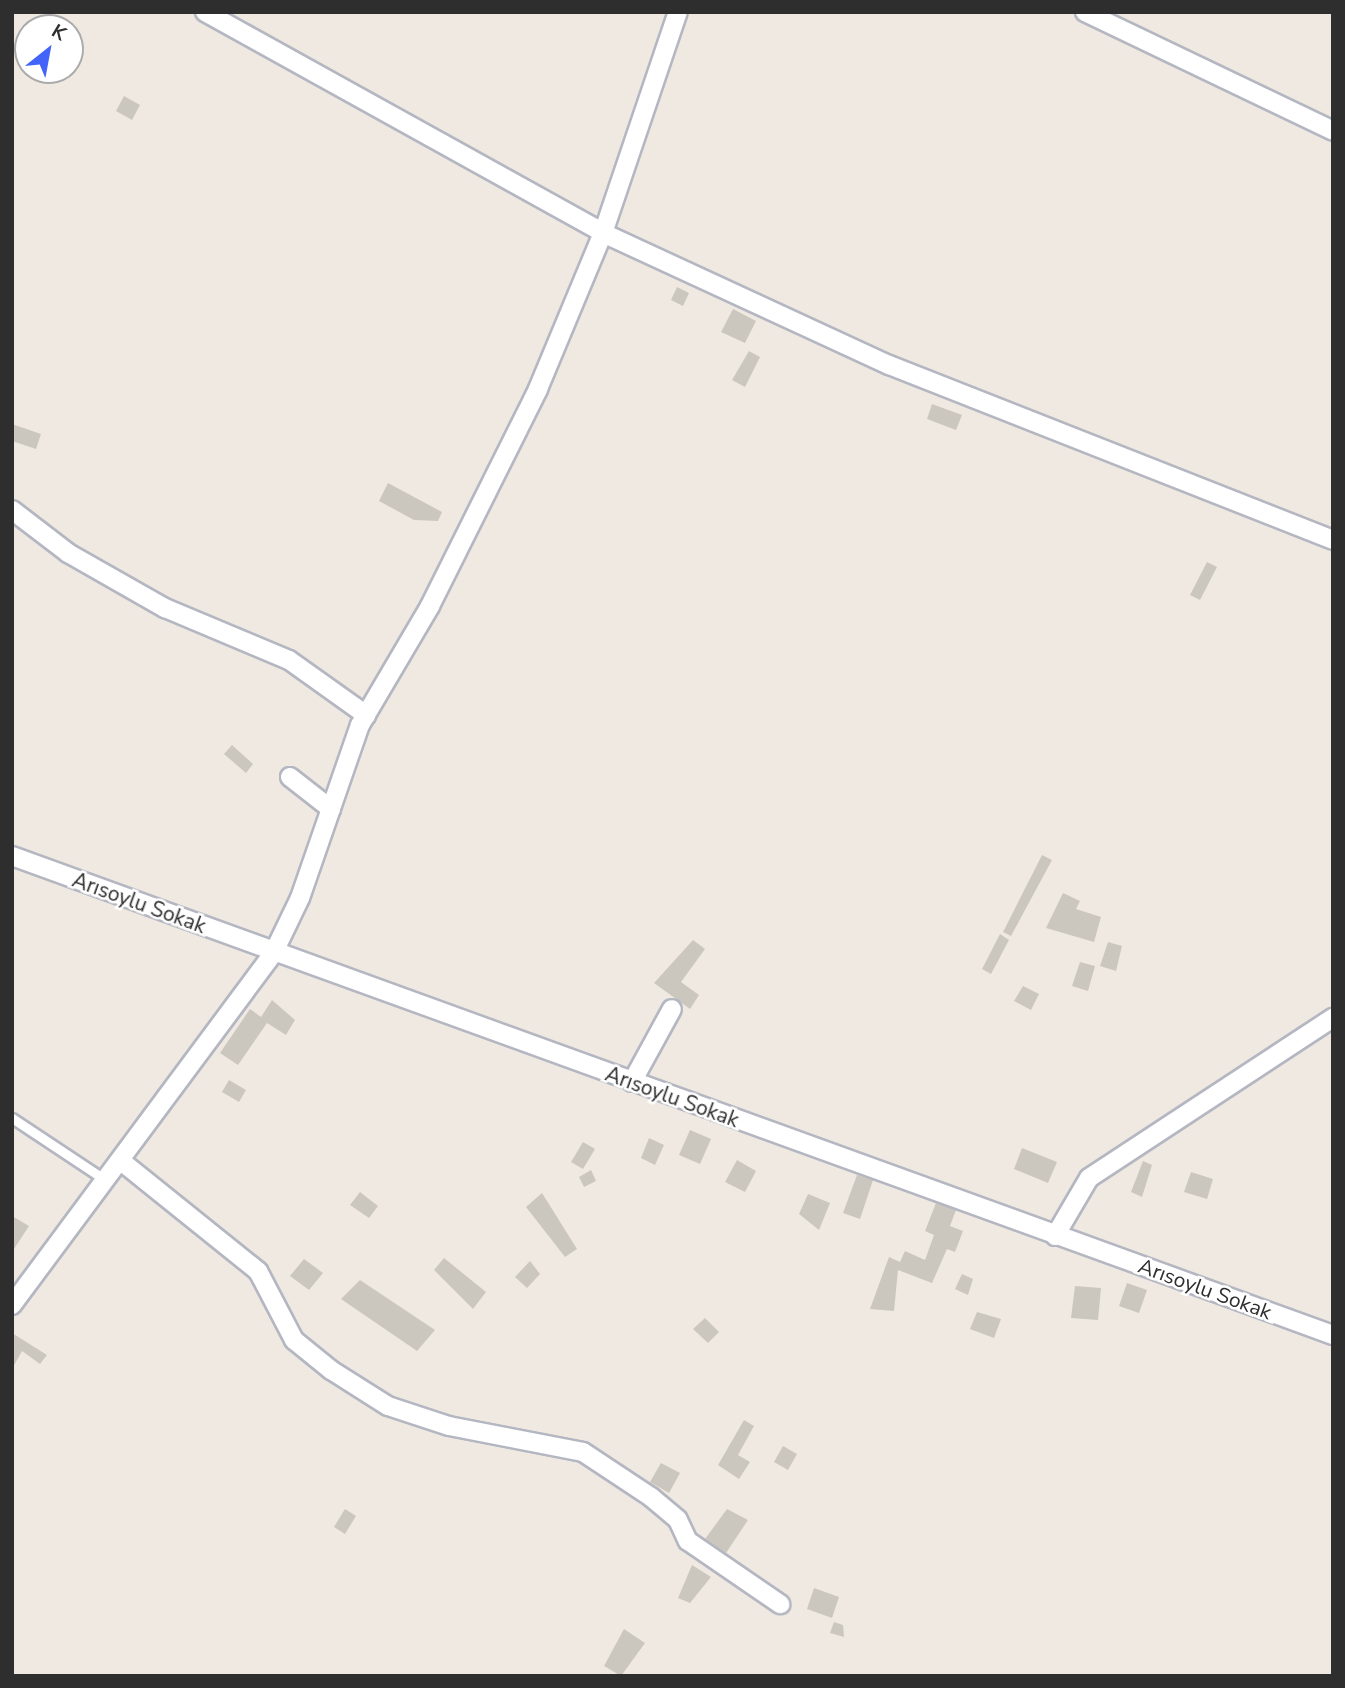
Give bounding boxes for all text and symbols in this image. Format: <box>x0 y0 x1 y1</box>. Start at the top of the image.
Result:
north arrow <box>14 14 84 84</box>
text: K <box>47 18 71 47</box>
street label: Arısoylu Sokak <box>69 867 209 939</box>
street label: Arısoylu Sokak <box>602 1061 742 1133</box>
street label: Arısoylu Sokak <box>1135 1253 1275 1325</box>

